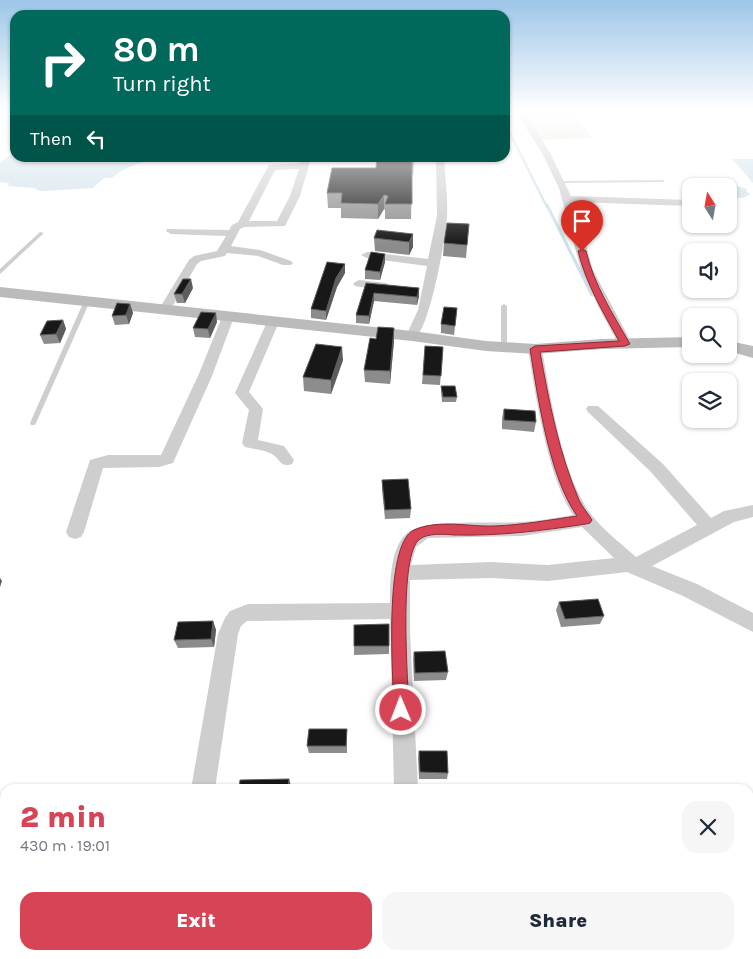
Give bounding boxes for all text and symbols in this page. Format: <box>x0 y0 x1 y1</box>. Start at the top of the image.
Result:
text: 80 m <box>113 29 200 70</box>
icon: right <box>30 30 95 95</box>
text: Turn right <box>113 71 211 97</box>
icon: left <box>82 125 110 153</box>
text: Then <box>30 128 72 150</box>
north arrow <box>682 178 738 232</box>
map controls <box>682 178 737 428</box>
pin <box>561 200 603 251</box>
icon: arrive <box>568 207 596 235</box>
button: sound <box>682 243 737 298</box>
button: search <box>682 308 737 363</box>
button: layers <box>682 373 737 428</box>
position arrow <box>374 683 426 735</box>
text: 2 min <box>20 799 106 835</box>
button: close <box>682 801 734 853</box>
text: 430 m · 19:01 <box>20 836 110 855</box>
button: Exit <box>20 892 372 950</box>
button: Share <box>382 892 734 950</box>

